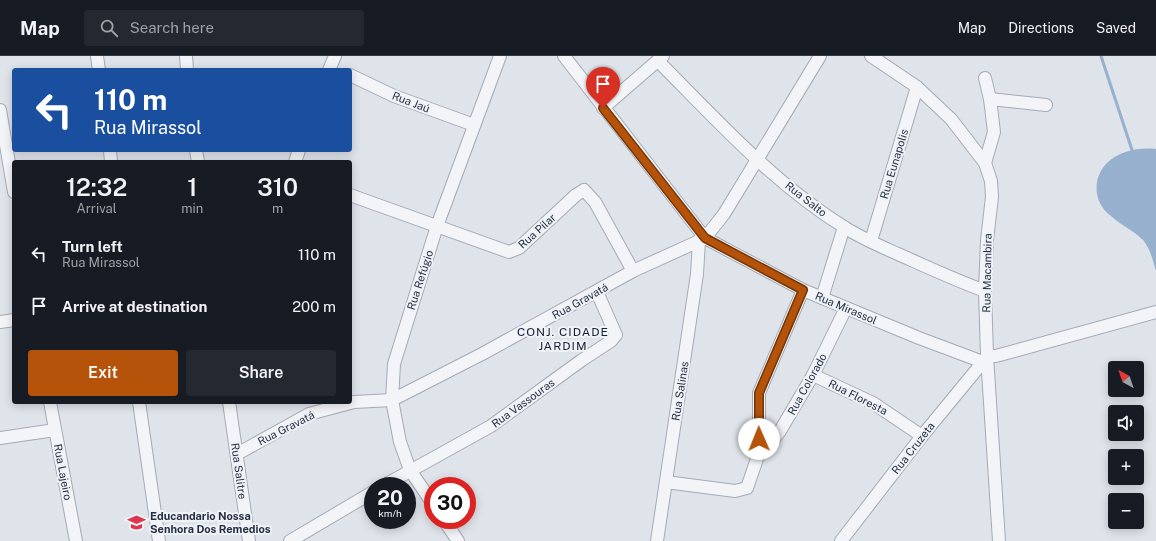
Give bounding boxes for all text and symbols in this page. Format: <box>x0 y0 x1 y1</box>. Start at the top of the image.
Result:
search box <box>84 10 364 46</box>
text: Map <box>20 17 60 39</box>
icon: search <box>98 17 120 39</box>
text: Search here <box>130 19 214 36</box>
text: Map <box>958 20 986 36</box>
text: Directions <box>1008 20 1074 36</box>
text: Saved <box>1096 20 1136 36</box>
pin <box>586 67 620 108</box>
icon: arrive <box>592 73 614 95</box>
text: 110 m <box>94 83 167 116</box>
icon: left <box>28 84 80 136</box>
street label: Rua Jaú <box>391 89 431 115</box>
text: Rua Mirassol <box>94 117 202 138</box>
street label: Rua Eunapolis <box>878 127 910 200</box>
text: 12:32 <box>66 173 127 201</box>
text: 1 <box>187 173 197 201</box>
text: 310 <box>257 173 298 201</box>
street label: Rua Salto <box>783 179 829 219</box>
text: Arrival <box>77 201 117 216</box>
text: min <box>181 201 203 216</box>
text: m <box>272 201 283 216</box>
street label: Rua Pilar <box>516 211 558 251</box>
street label: Rua Macambira <box>980 233 994 313</box>
text: Turn left <box>62 238 123 255</box>
icon: left <box>28 243 50 265</box>
text: 110 m <box>298 246 336 263</box>
street label: Rua Refúgio <box>405 249 435 311</box>
text: Rua Mirassol <box>62 255 140 270</box>
street label: Rua Gravatá <box>550 281 610 321</box>
street label: Rua Mirassol <box>813 290 879 326</box>
icon: arrive <box>28 295 50 317</box>
text: Arrive at destination <box>62 298 207 315</box>
text: 200 m <box>292 298 336 315</box>
district label: CONJ. CIDADE JARDIM <box>517 325 609 353</box>
button: Exit <box>28 350 178 396</box>
button: Share <box>186 350 336 396</box>
street label: Rua Colorado <box>785 351 829 417</box>
street label: Rua Salinas <box>669 360 691 422</box>
north arrow <box>1108 361 1144 397</box>
map controls <box>1108 361 1144 529</box>
street label: Rua Vassouras <box>489 376 557 430</box>
street label: Rua Floresta <box>827 377 889 417</box>
button: sound <box>1108 405 1144 441</box>
street label: Rua Gravatá <box>256 409 316 447</box>
position arrow <box>738 418 780 460</box>
street label: Rua Cruzeta <box>889 420 937 476</box>
street label: Rua Salitre <box>229 442 249 500</box>
street label: Rua Lajeiro <box>52 443 74 501</box>
button: + <box>1108 449 1144 485</box>
speed limit sign: 30 <box>424 477 476 529</box>
text: 20 <box>377 486 403 510</box>
button: − <box>1108 493 1144 529</box>
text: km/h <box>378 507 402 519</box>
place label: Educandario Nossa Senhora Dos Remedios <box>150 510 271 535</box>
school or university icon: Educandario Nossa Senhora Dos Remedios <box>127 512 147 532</box>

